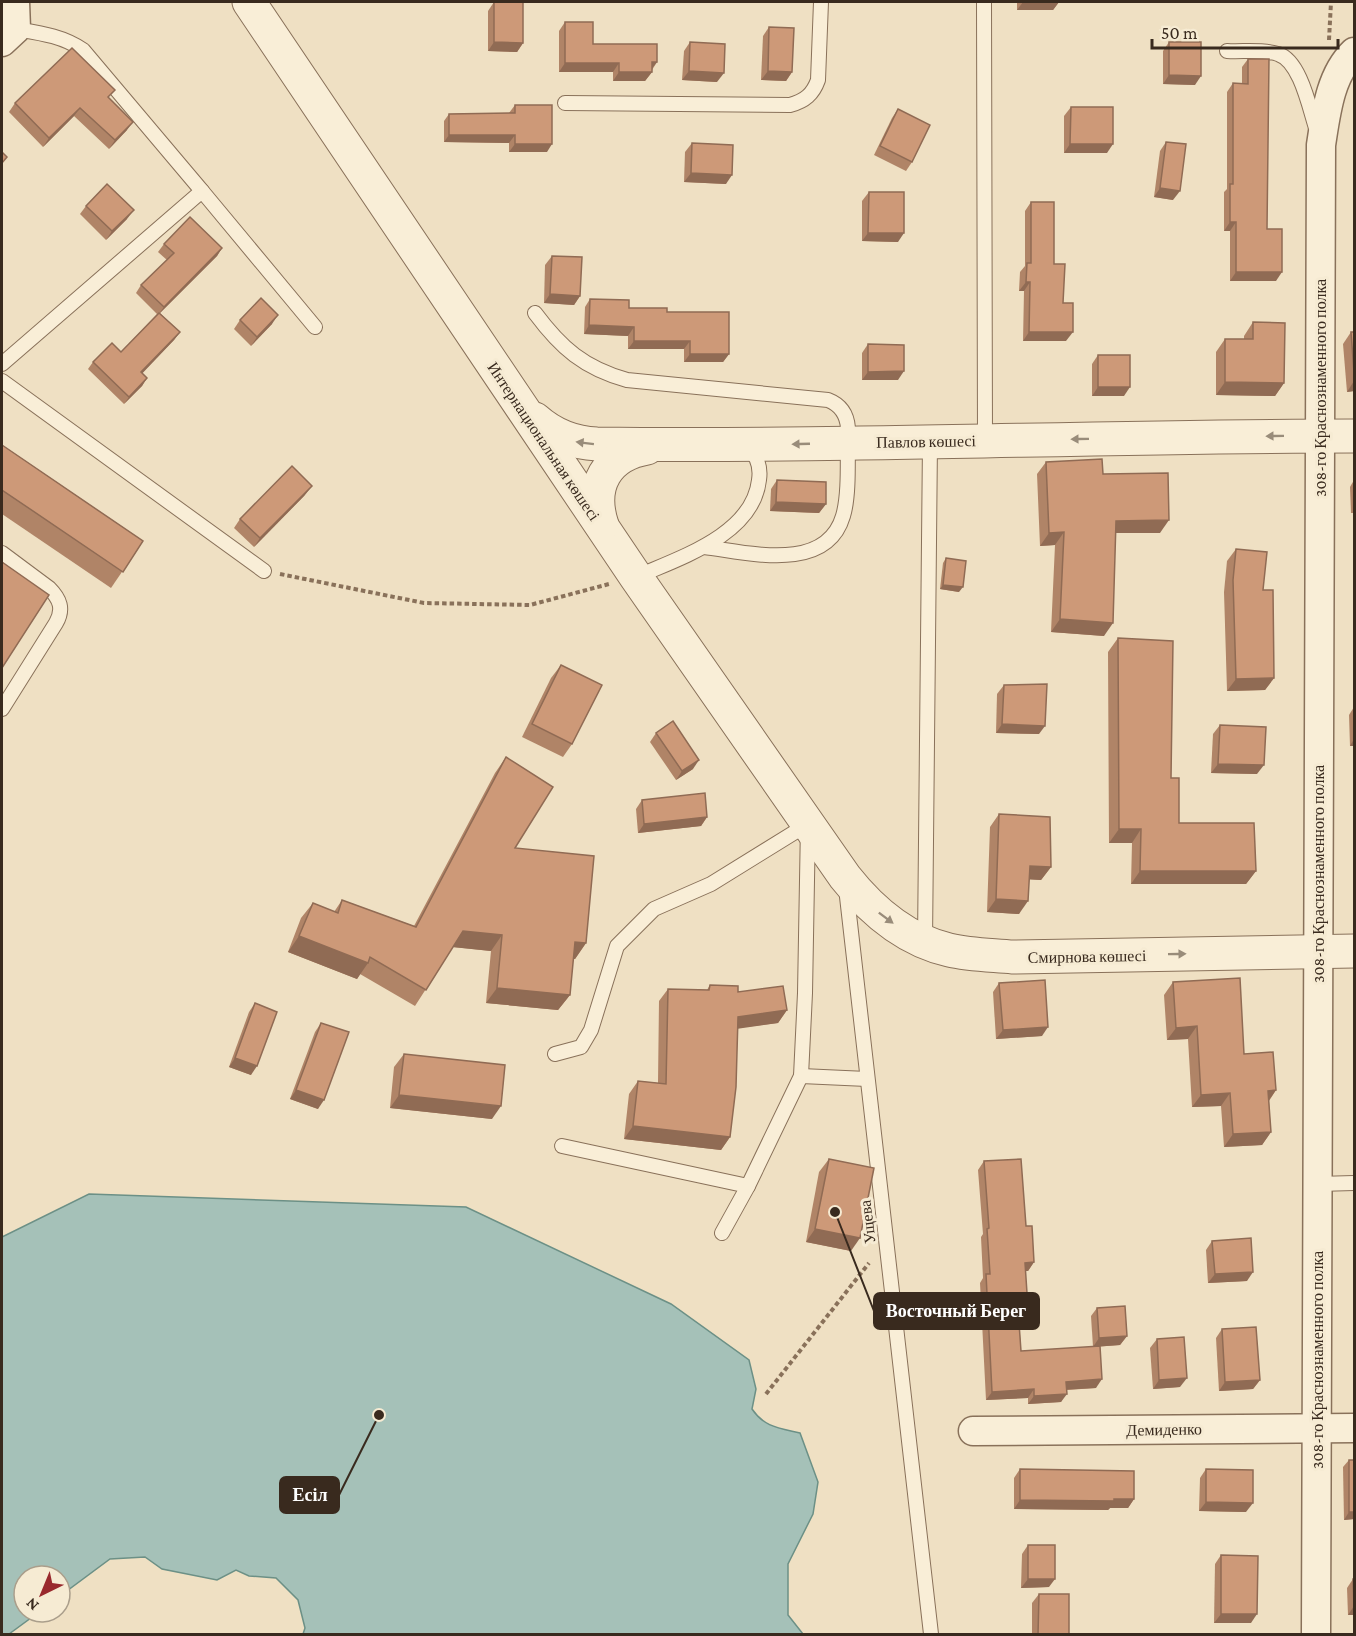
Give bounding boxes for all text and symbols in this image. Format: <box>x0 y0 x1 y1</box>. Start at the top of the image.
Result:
scale bar <box>1152 12 1338 50</box>
text: 50 m <box>1161 23 1198 43</box>
street label: 308-го Краснознаменного полка <box>1312 279 1330 497</box>
street label: Интернациональная көшесі <box>483 359 603 525</box>
one-way arrow <box>1266 431 1285 441</box>
street label: Павлов көшесі <box>876 432 977 451</box>
one-way arrow <box>1071 434 1090 444</box>
one-way arrow <box>576 438 595 448</box>
one-way arrow <box>792 439 811 448</box>
street label: 308-го Краснознаменного полка <box>1310 765 1328 983</box>
one-way arrow <box>878 912 894 925</box>
street label: Смирнова көшесі <box>1028 947 1147 967</box>
one-way arrow <box>1168 949 1187 959</box>
street label: Ущева <box>856 1199 880 1245</box>
street label: 308-го Краснознаменного полка <box>1309 1251 1327 1469</box>
callout: Восточный Берег <box>874 1293 1039 1329</box>
text: Восточный Берег <box>886 1301 1026 1321</box>
street label: Демиденко <box>1126 1420 1202 1440</box>
callout: Есіл <box>280 1477 339 1513</box>
text: Есіл <box>292 1485 328 1505</box>
north arrow <box>12 1564 72 1624</box>
text: N <box>22 1595 42 1615</box>

